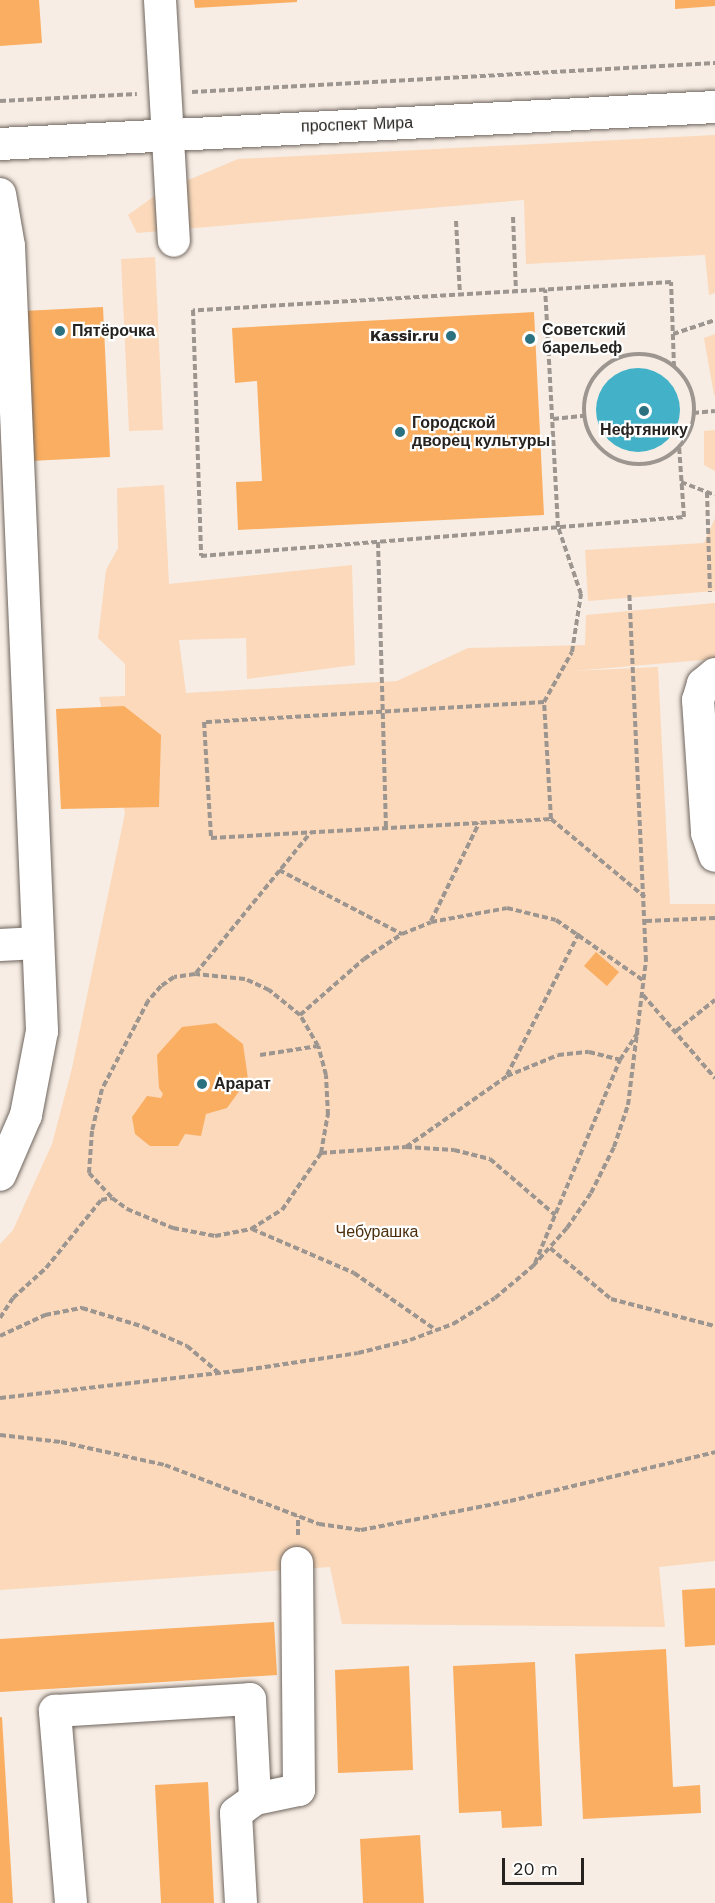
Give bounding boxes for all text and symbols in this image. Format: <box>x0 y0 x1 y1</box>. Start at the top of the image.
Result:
street label: проспект Мира <box>301 113 413 137</box>
place label: Советский барельеф <box>542 320 626 358</box>
place label: Пятёрочка <box>72 321 155 341</box>
marker: Пятёрочка <box>53 324 67 338</box>
place label: Kassir.ru <box>370 326 439 346</box>
marker: Kassir.ru <box>444 329 458 343</box>
marker: Советский барельеф <box>523 332 537 346</box>
marker: Нефтянику <box>637 404 651 418</box>
place label: Городской дворец культуры <box>412 413 550 451</box>
place label: Нефтянику <box>600 420 688 440</box>
marker: Городской дворец культуры <box>393 425 407 439</box>
place label: Арарат <box>214 1074 271 1094</box>
marker: Арарат <box>195 1077 209 1091</box>
park label: Чебурашка <box>336 1222 418 1242</box>
scale bar <box>505 1846 588 1884</box>
text: 20 m <box>513 1858 558 1879</box>

